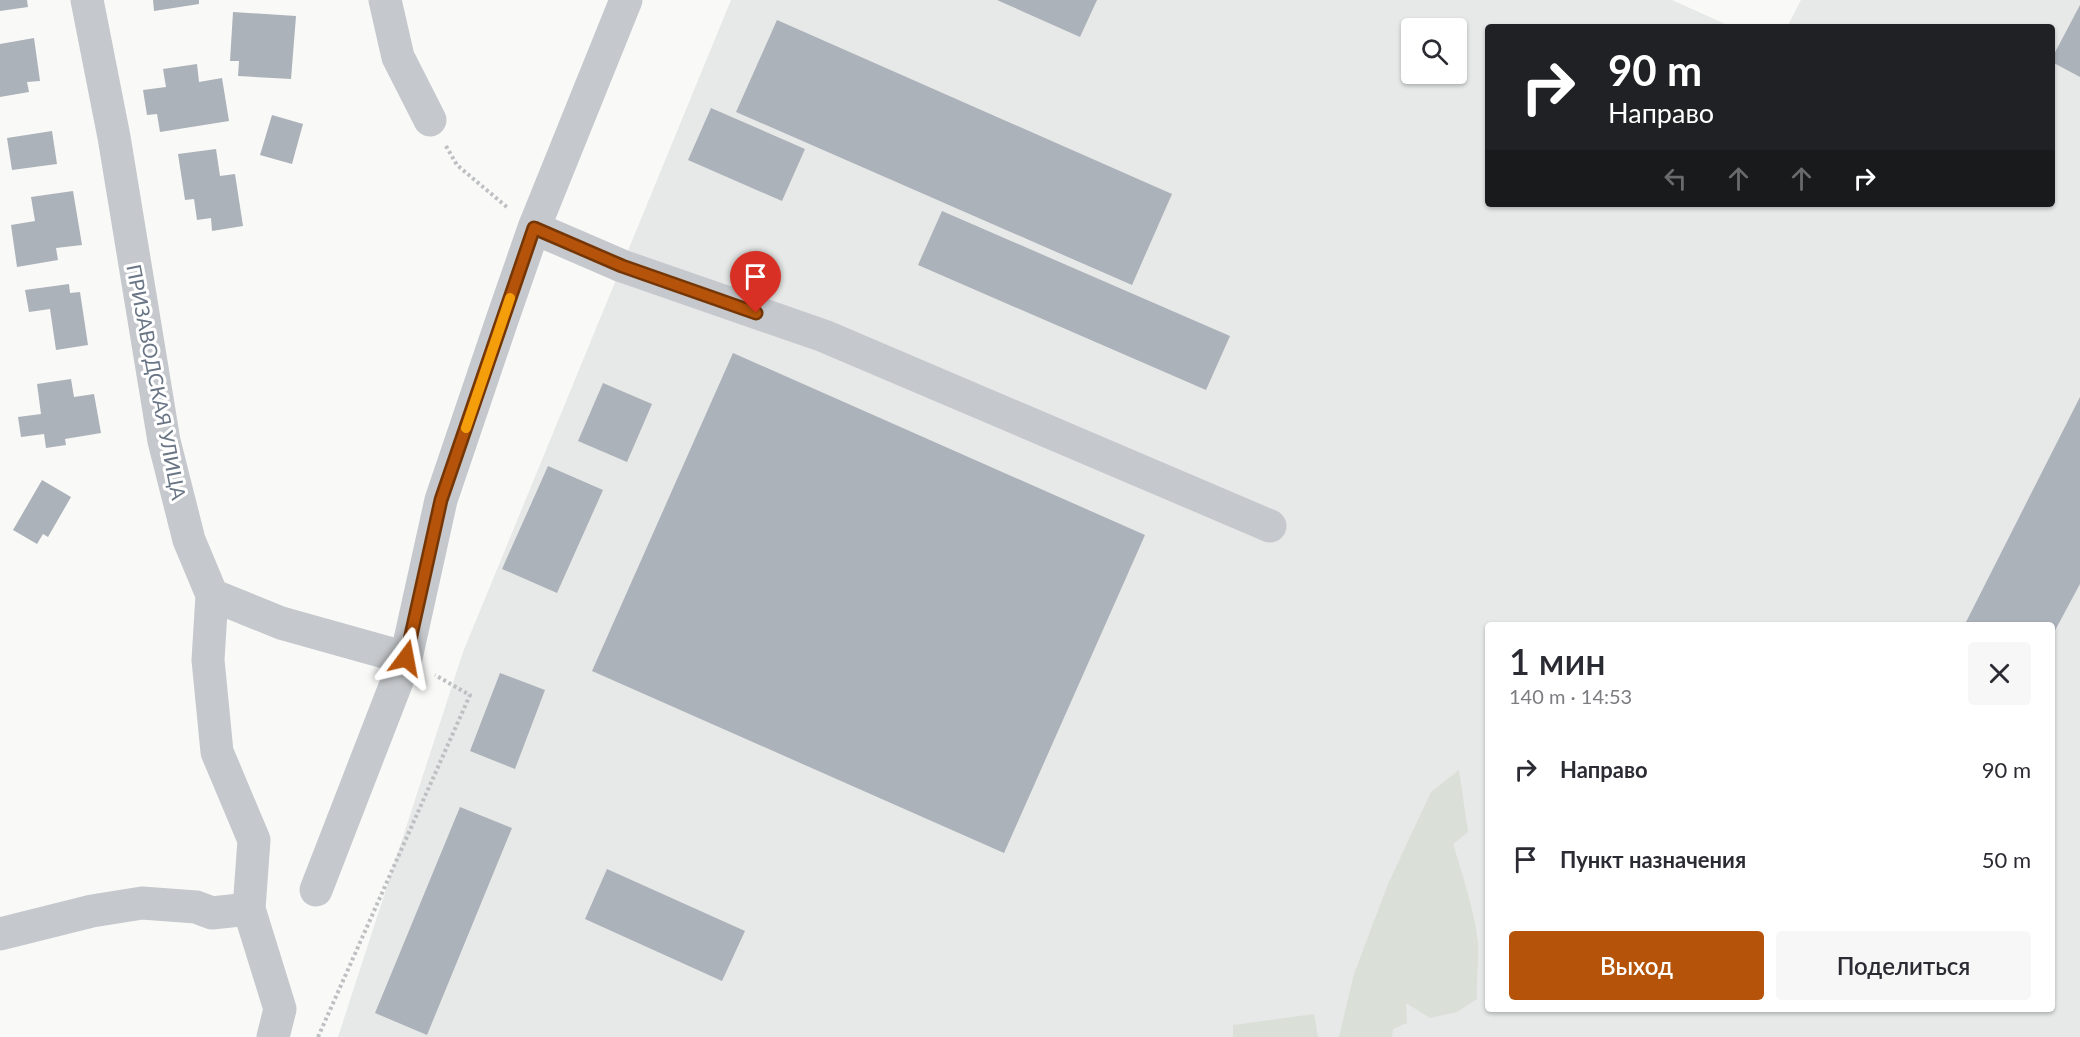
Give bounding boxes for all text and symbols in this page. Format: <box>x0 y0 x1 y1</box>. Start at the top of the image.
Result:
map controls <box>1401 18 1467 84</box>
button: search <box>1401 18 1467 84</box>
text: 90 m <box>1608 45 1702 95</box>
icon: right <box>1509 48 1587 126</box>
text: Направо <box>1608 96 1714 129</box>
icon: left <box>1659 162 1692 195</box>
icon: ahead <box>1722 162 1755 195</box>
icon: ahead <box>1785 162 1818 195</box>
icon: right <box>1848 162 1881 195</box>
pin <box>730 251 781 313</box>
icon: arrive <box>739 260 772 293</box>
street label: ПРИЗАВОДСКАЯ УЛИЦА <box>122 262 192 502</box>
position arrow <box>374 626 438 690</box>
text: 1 мин <box>1509 639 1606 683</box>
button: close <box>1968 642 2031 705</box>
text: 140 m · 14:53 <box>1509 684 1632 708</box>
icon: right <box>1509 753 1542 786</box>
text: Направо <box>1560 756 1648 783</box>
text: 90 m <box>1982 756 2031 783</box>
icon: arrive <box>1509 843 1542 876</box>
text: Пункт назначения <box>1560 846 1746 873</box>
text: 50 m <box>1982 846 2031 873</box>
button: Выход <box>1509 931 1764 1000</box>
button: Поделиться <box>1776 931 2031 1000</box>

